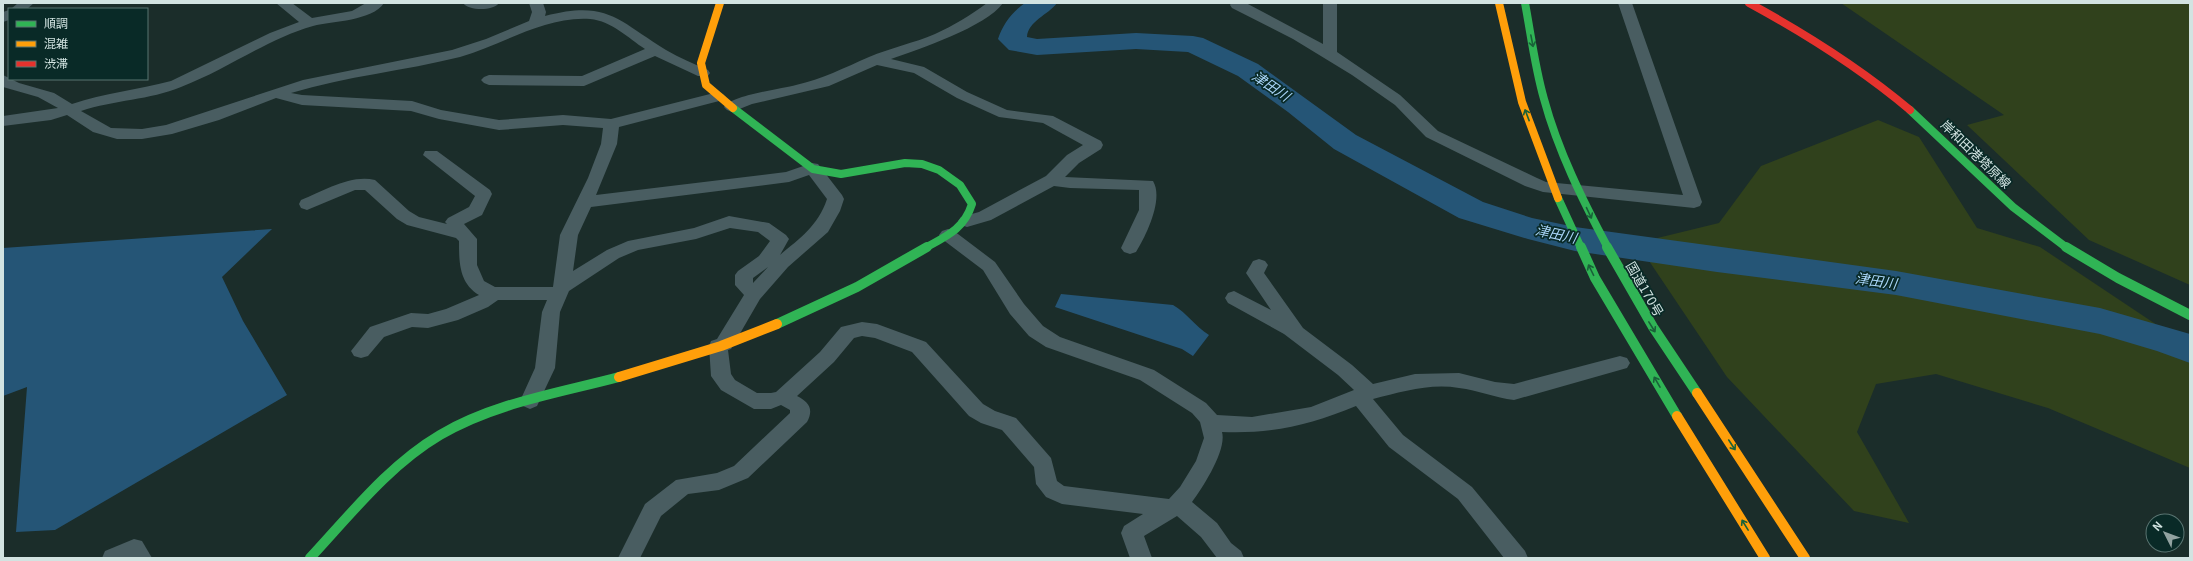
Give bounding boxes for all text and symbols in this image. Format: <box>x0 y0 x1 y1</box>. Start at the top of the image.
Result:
legend <box>8 8 148 80</box>
text: 順調 <box>44 14 68 31</box>
text: 混雑 <box>44 34 68 51</box>
one-way arrow <box>1528 34 1536 47</box>
text: 渋滞 <box>44 54 68 71</box>
water label: 津田川 <box>1249 65 1296 106</box>
one-way arrow <box>1522 109 1530 121</box>
street label: 岸和田港塔原線 <box>1937 115 2016 192</box>
one-way arrow <box>1586 206 1593 218</box>
water label: 津田川 <box>1534 219 1581 248</box>
street label: 国道170号 <box>1622 258 1669 320</box>
one-way arrow <box>1587 264 1594 276</box>
water label: 津田川 <box>1854 267 1900 293</box>
one-way arrow <box>1648 321 1656 332</box>
one-way arrow <box>1653 376 1661 388</box>
one-way arrow <box>1728 440 1736 451</box>
north arrow <box>2145 513 2185 553</box>
text: N <box>2148 517 2166 534</box>
one-way arrow <box>1740 519 1748 531</box>

